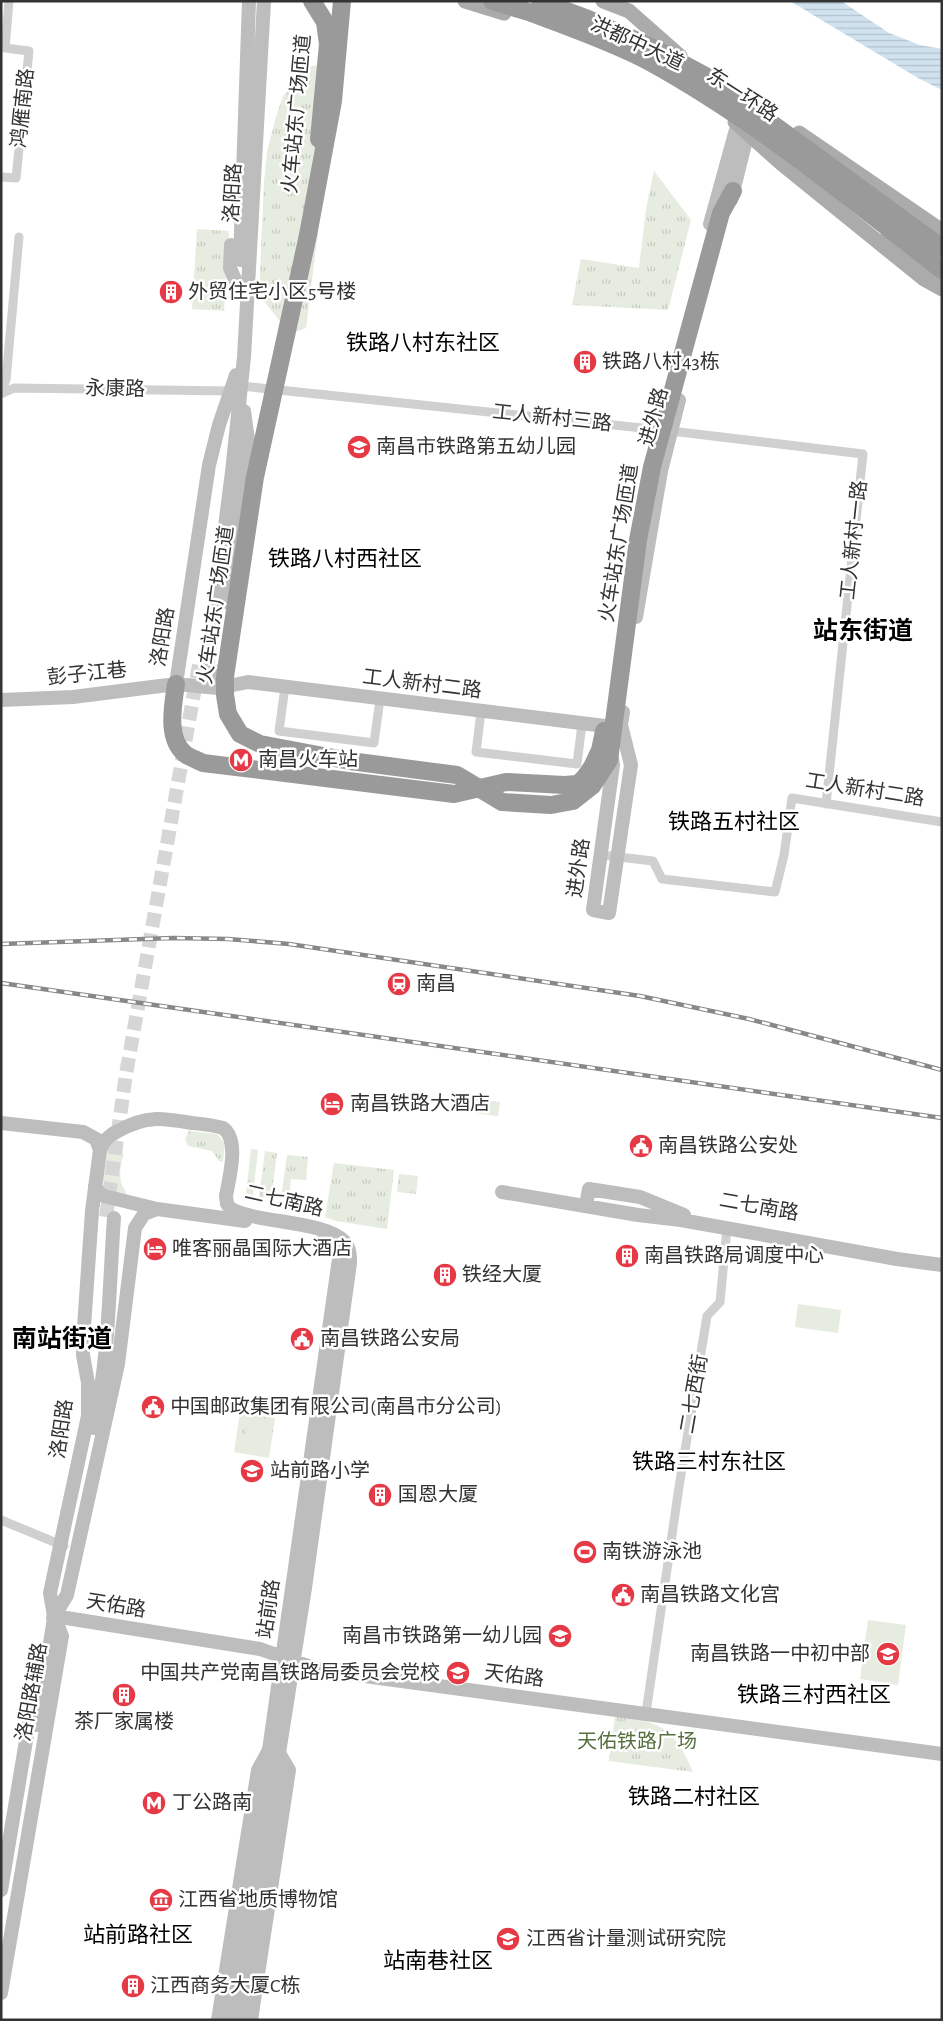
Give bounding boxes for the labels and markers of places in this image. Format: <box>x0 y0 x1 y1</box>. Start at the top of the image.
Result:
building icon: 外贸住宅小区5号楼 <box>158 279 184 305</box>
place label: 外贸住宅小区5号楼 <box>188 281 356 302</box>
building icon: 铁路八村43栋 <box>572 349 598 375</box>
place label: 铁路八村43栋 <box>602 351 720 372</box>
school or university icon: 南昌市铁路第五幼儿园 <box>346 434 372 460</box>
place label: 南昌市铁路第五幼儿园 <box>376 436 576 457</box>
metro station icon: 南昌火车站 <box>228 747 254 773</box>
place label: 南昌火车站 <box>258 749 358 770</box>
station icon: 南昌 <box>386 971 412 997</box>
place label: 南昌 <box>416 973 456 994</box>
hotel icon: 南昌铁路大酒店 <box>319 1091 345 1117</box>
place label: 南昌铁路大酒店 <box>350 1093 490 1114</box>
public building icon: 南昌铁路公安处 <box>628 1133 654 1159</box>
place label: 南昌铁路公安处 <box>658 1135 798 1156</box>
hotel icon: 唯客丽晶国际大酒店 <box>142 1236 168 1262</box>
place label: 唯客丽晶国际大酒店 <box>172 1238 352 1259</box>
building icon: 南昌铁路局调度中心 <box>614 1243 640 1269</box>
place label: 南昌铁路局调度中心 <box>644 1244 824 1266</box>
building icon: 铁经大厦 <box>432 1262 458 1288</box>
place label: 铁经大厦 <box>462 1263 542 1285</box>
public building icon: 南昌铁路公安局 <box>289 1326 315 1352</box>
place label: 南昌铁路公安局 <box>320 1328 460 1349</box>
public building icon: 中国邮政集团有限公司(南昌市分公司) <box>140 1394 166 1420</box>
place label: 中国邮政集团有限公司(南昌市分公司) <box>170 1396 502 1417</box>
school or university icon: 站前路小学 <box>239 1458 265 1484</box>
place label: 站前路小学 <box>270 1460 370 1481</box>
building icon: 国恩大厦 <box>367 1482 393 1508</box>
place label: 国恩大厦 <box>398 1484 478 1505</box>
sports icon: 南铁游泳池 <box>572 1539 598 1565</box>
place label: 南铁游泳池 <box>602 1541 702 1562</box>
public building icon: 南昌铁路文化宫 <box>610 1582 636 1608</box>
place label: 南昌铁路文化宫 <box>640 1583 780 1605</box>
school or university icon: 南昌市铁路第一幼儿园 <box>547 1623 573 1649</box>
place label: 南昌市铁路第一幼儿园 <box>342 1625 542 1646</box>
school or university icon: 南昌铁路一中初中部 <box>875 1641 901 1667</box>
place label: 南昌铁路一中初中部 <box>690 1643 870 1664</box>
school or university icon: 中国共产党南昌铁路局委员会党校 <box>445 1660 471 1686</box>
place label: 中国共产党南昌铁路局委员会党校 <box>140 1662 440 1683</box>
building icon: 茶厂家属楼 <box>111 1682 137 1708</box>
place label: 茶厂家属楼 <box>74 1711 174 1732</box>
metro station icon: 丁公路南 <box>141 1790 167 1816</box>
place label: 丁公路南 <box>172 1792 252 1813</box>
museum icon: 江西省地质博物馆 <box>148 1887 174 1913</box>
place label: 江西省地质博物馆 <box>178 1888 338 1910</box>
school or university icon: 江西省计量测试研究院 <box>495 1926 521 1952</box>
place label: 江西省计量测试研究院 <box>526 1928 726 1949</box>
building icon: 江西商务大厦C栋 <box>120 1973 146 1999</box>
place label: 江西商务大厦C栋 <box>150 1974 300 1996</box>

